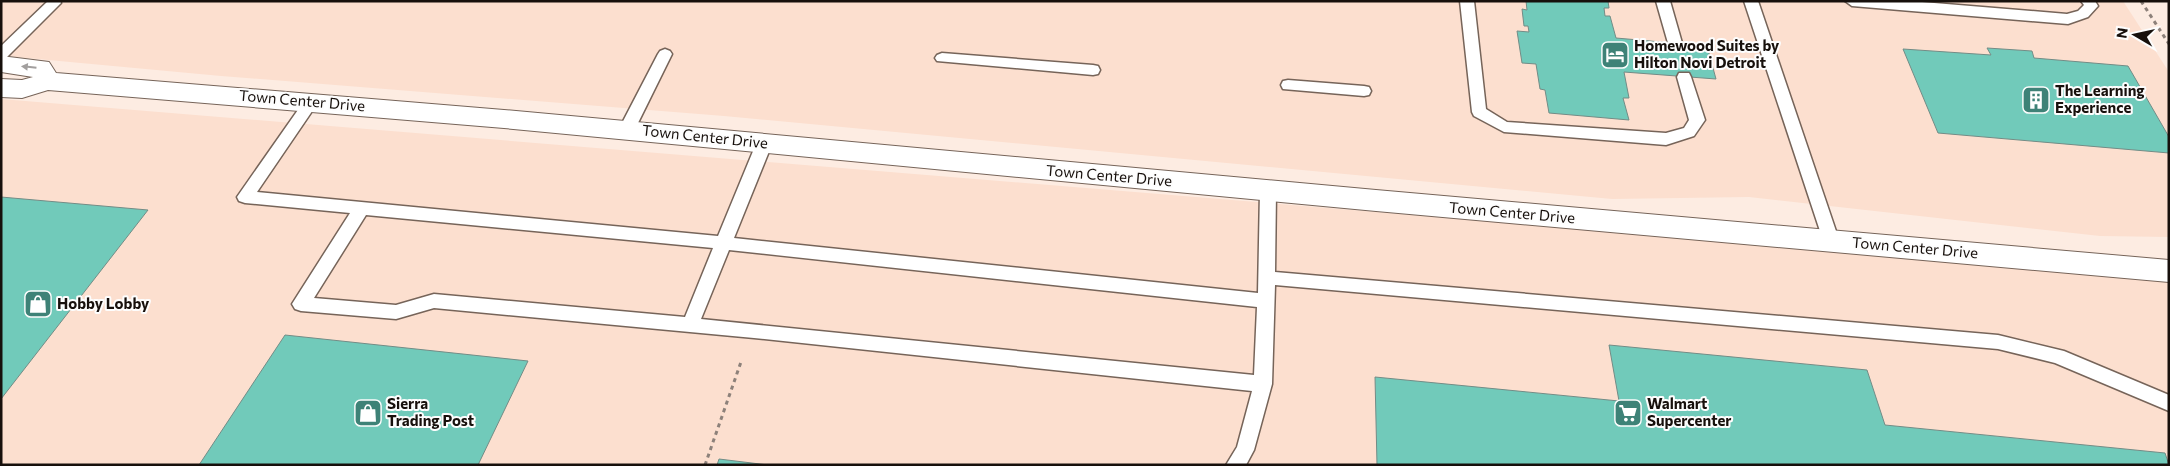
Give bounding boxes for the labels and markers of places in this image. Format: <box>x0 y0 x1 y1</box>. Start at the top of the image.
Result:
place label: Homewood Suites by Hilton Novi Detroit <box>1634 36 1780 71</box>
hotel icon: Homewood Suites by Hilton Novi Detroit <box>1600 40 1630 70</box>
place label: The Learning Experience <box>2055 81 2145 116</box>
building icon: The Learning Experience <box>2021 85 2051 115</box>
shop icon: Hobby Lobby <box>23 289 53 319</box>
place label: Hobby Lobby <box>57 294 150 312</box>
place label: Sierra Trading Post <box>387 394 474 429</box>
place label: Walmart Supercenter <box>1647 394 1732 429</box>
shop icon: Sierra Trading Post <box>353 398 383 428</box>
supermarket icon: Walmart Supercenter <box>1613 398 1643 428</box>

